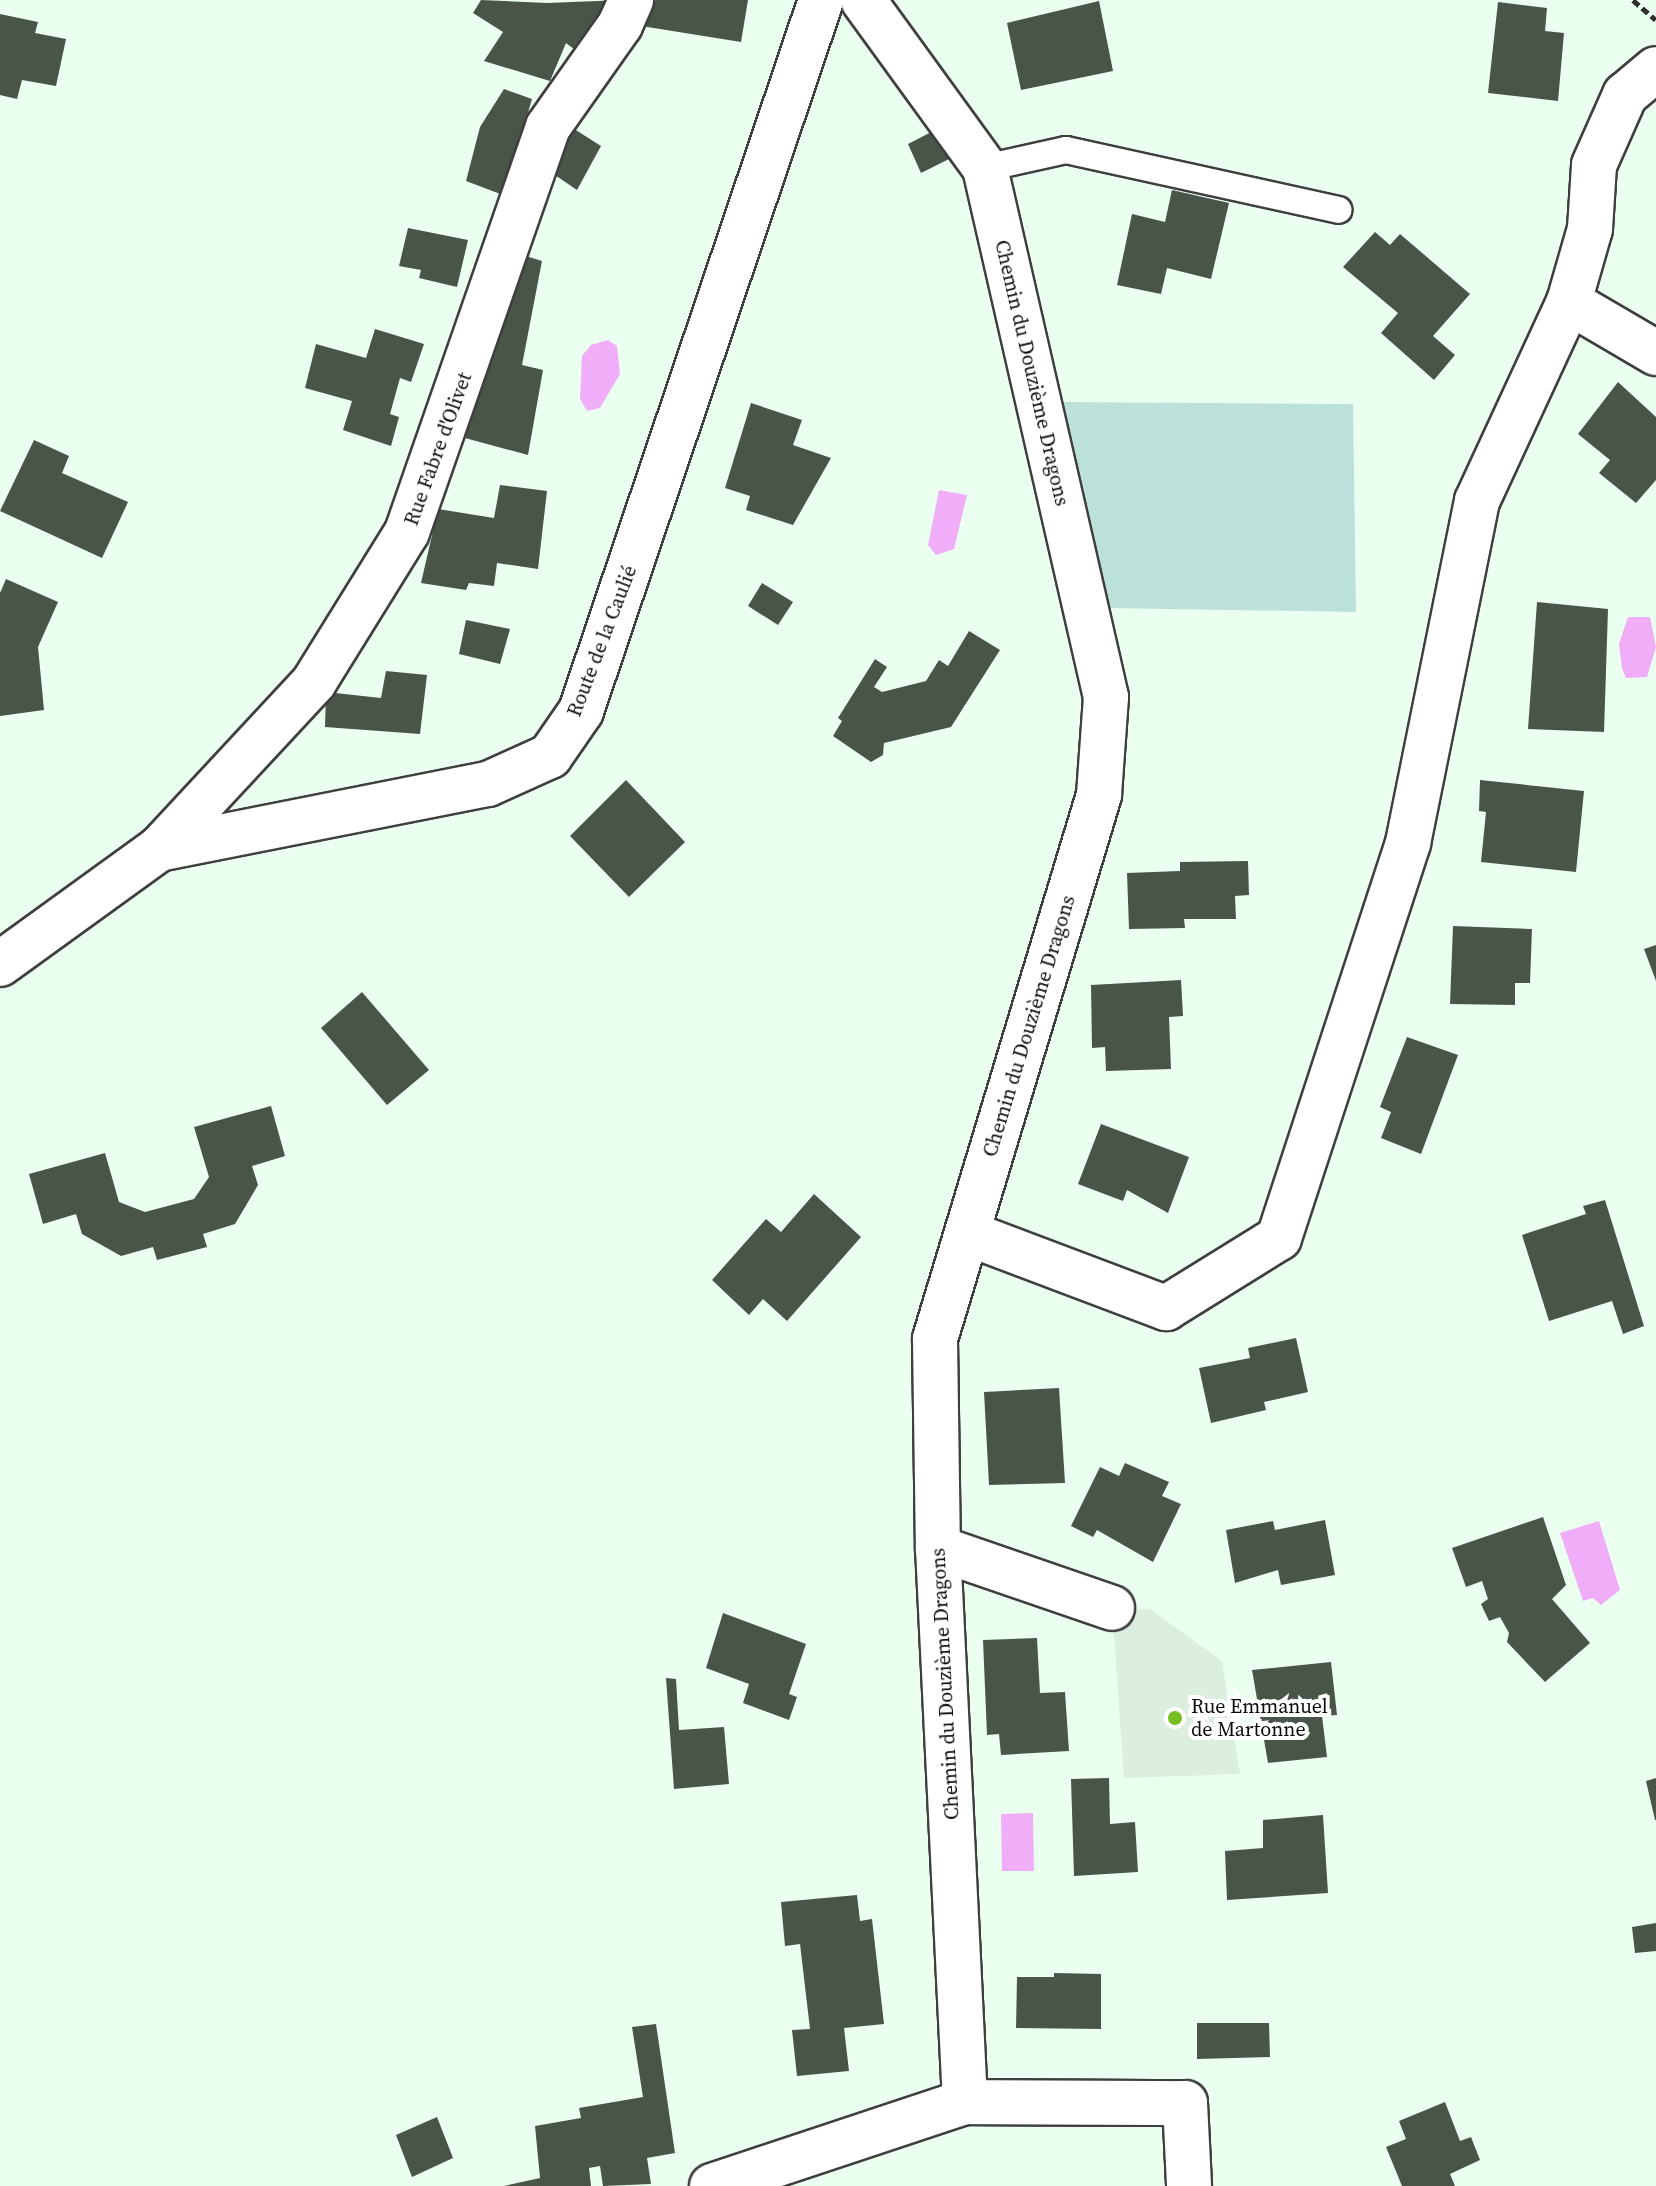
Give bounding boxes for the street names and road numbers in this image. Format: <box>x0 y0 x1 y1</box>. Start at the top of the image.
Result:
street label: Chemin du Douzième Dragons <box>990 238 1074 508</box>
street label: Rue Fabre d'Olivet <box>399 369 477 529</box>
street label: Route de la Caulié <box>562 562 642 720</box>
street label: Chemin du Douzième Dragons <box>978 892 1080 1160</box>
street label: Chemin du Douzième Dragons <box>926 1547 964 1821</box>

